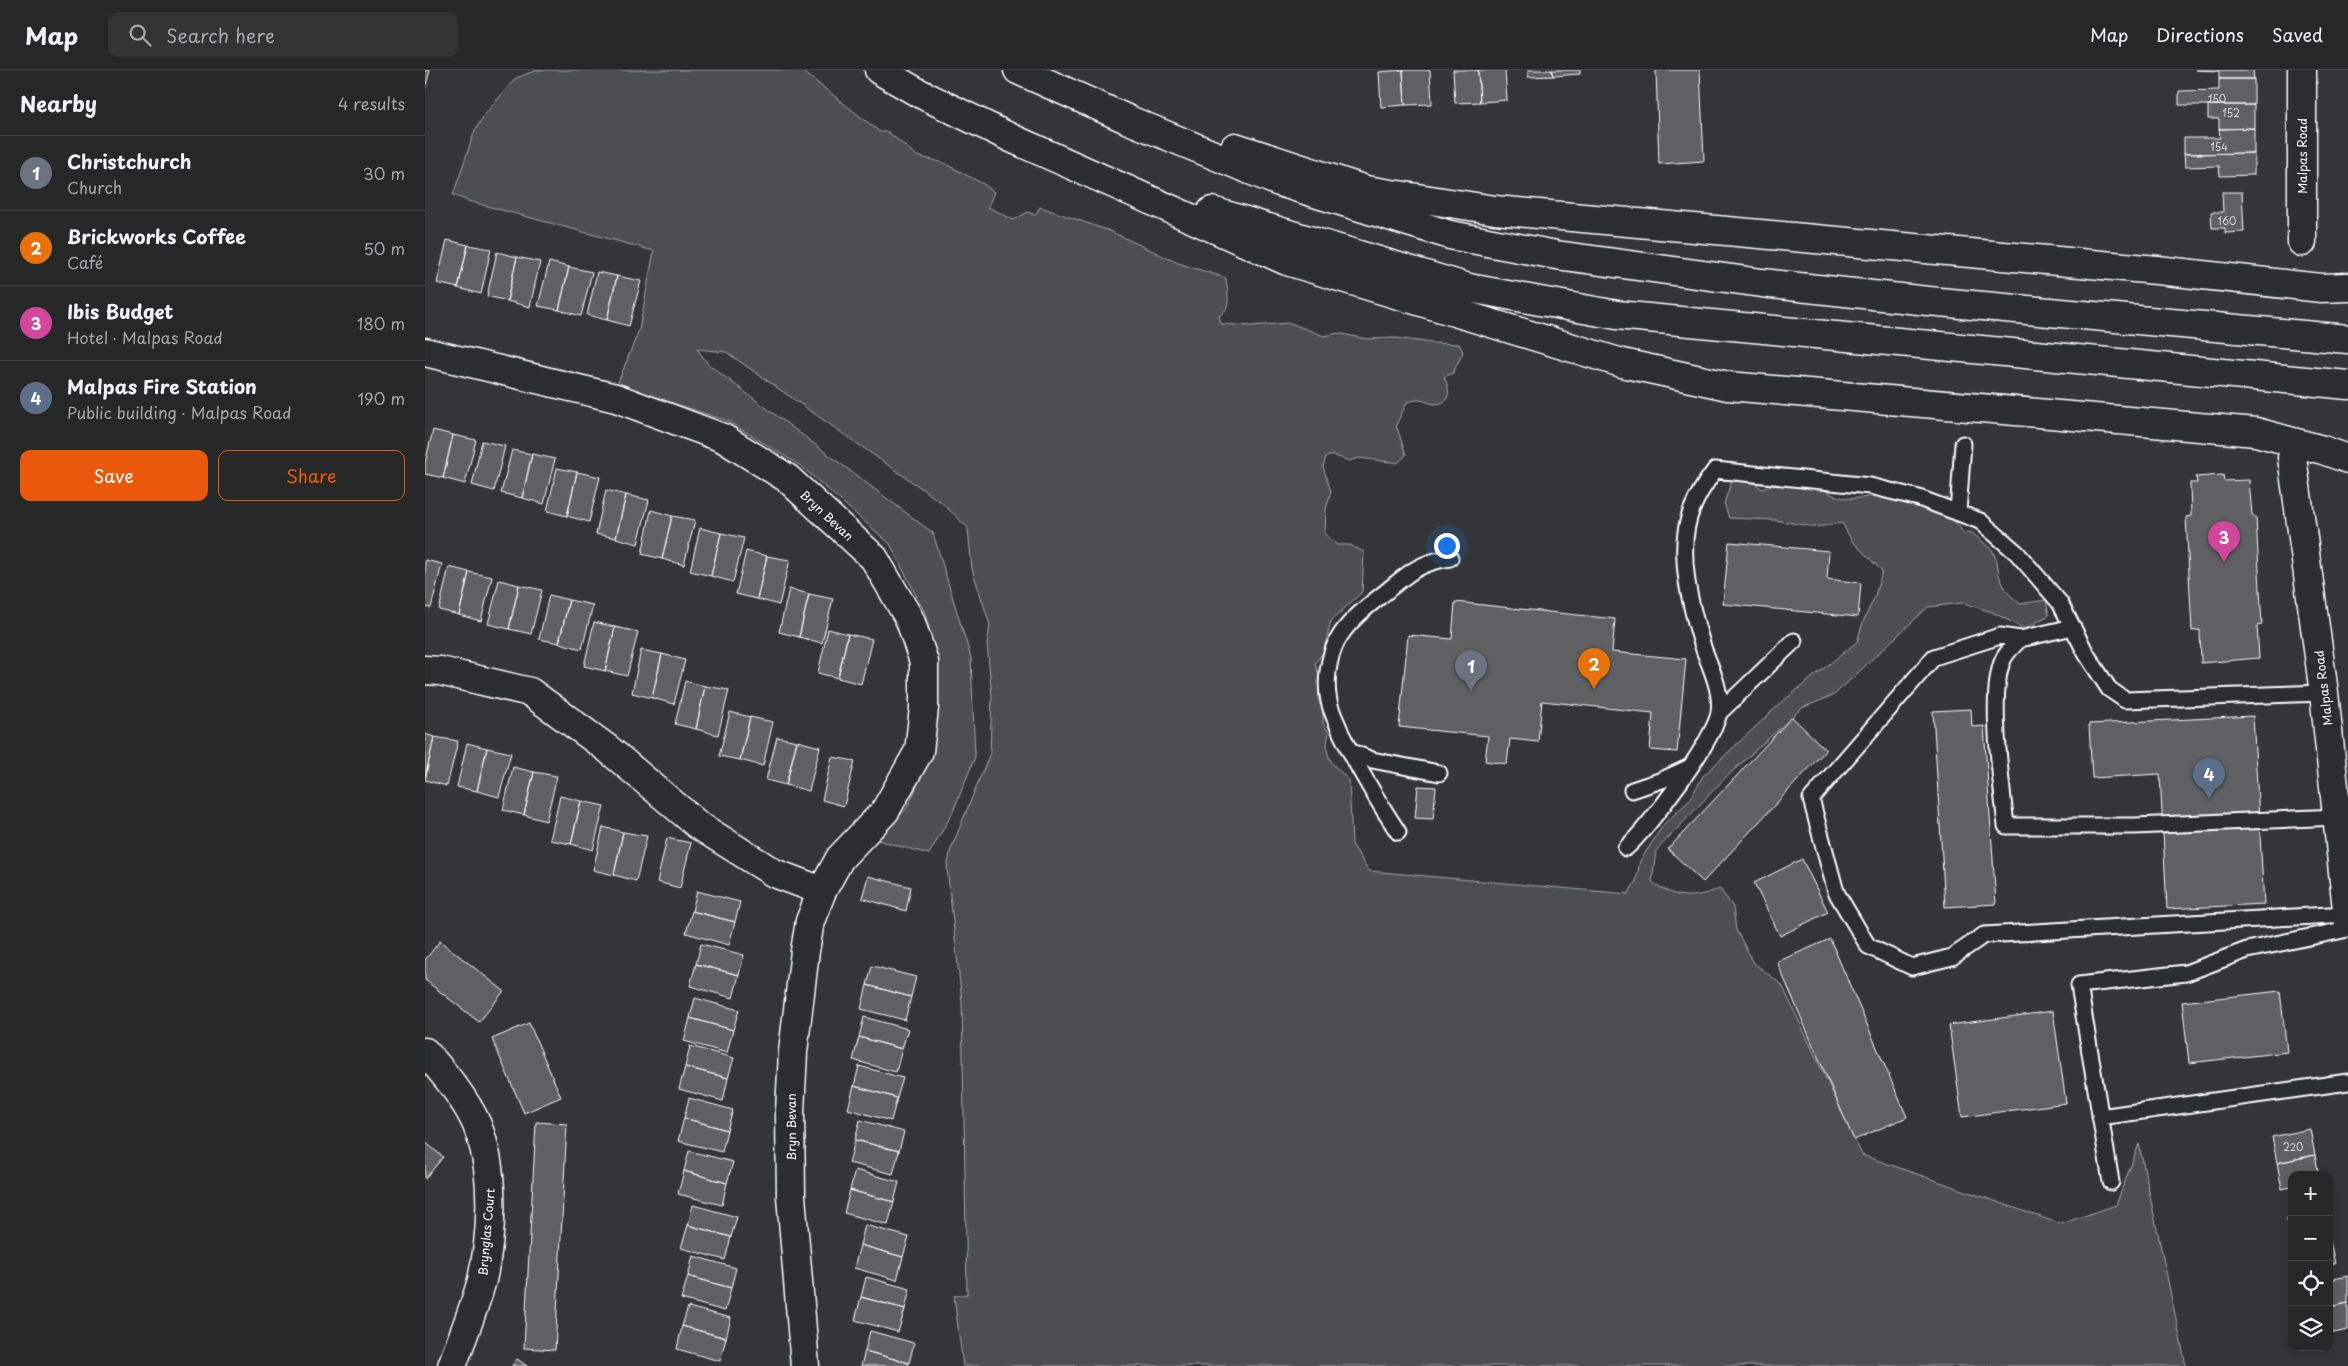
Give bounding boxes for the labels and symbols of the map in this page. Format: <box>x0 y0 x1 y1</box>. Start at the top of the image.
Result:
house number: 150 <box>2208 91 2226 106</box>
house number: 152 <box>2222 105 2240 120</box>
street label: Malpas Road <box>2293 118 2311 194</box>
house number: 154 <box>2210 139 2228 154</box>
house number: 160 <box>2218 213 2236 228</box>
street label: Bryn Bevan <box>796 485 858 545</box>
pin: 3 <box>2208 521 2240 562</box>
your location <box>1434 533 1460 559</box>
pin: 2 <box>1578 648 1610 689</box>
street label: Malpas Road <box>2309 649 2337 727</box>
pin: 1 <box>1455 650 1487 691</box>
pin: 4 <box>2193 758 2225 799</box>
street label: Bryn Bevan <box>782 1093 800 1161</box>
house number: 220 <box>2283 1139 2303 1154</box>
street label: Brynglas Court <box>473 1187 499 1277</box>

